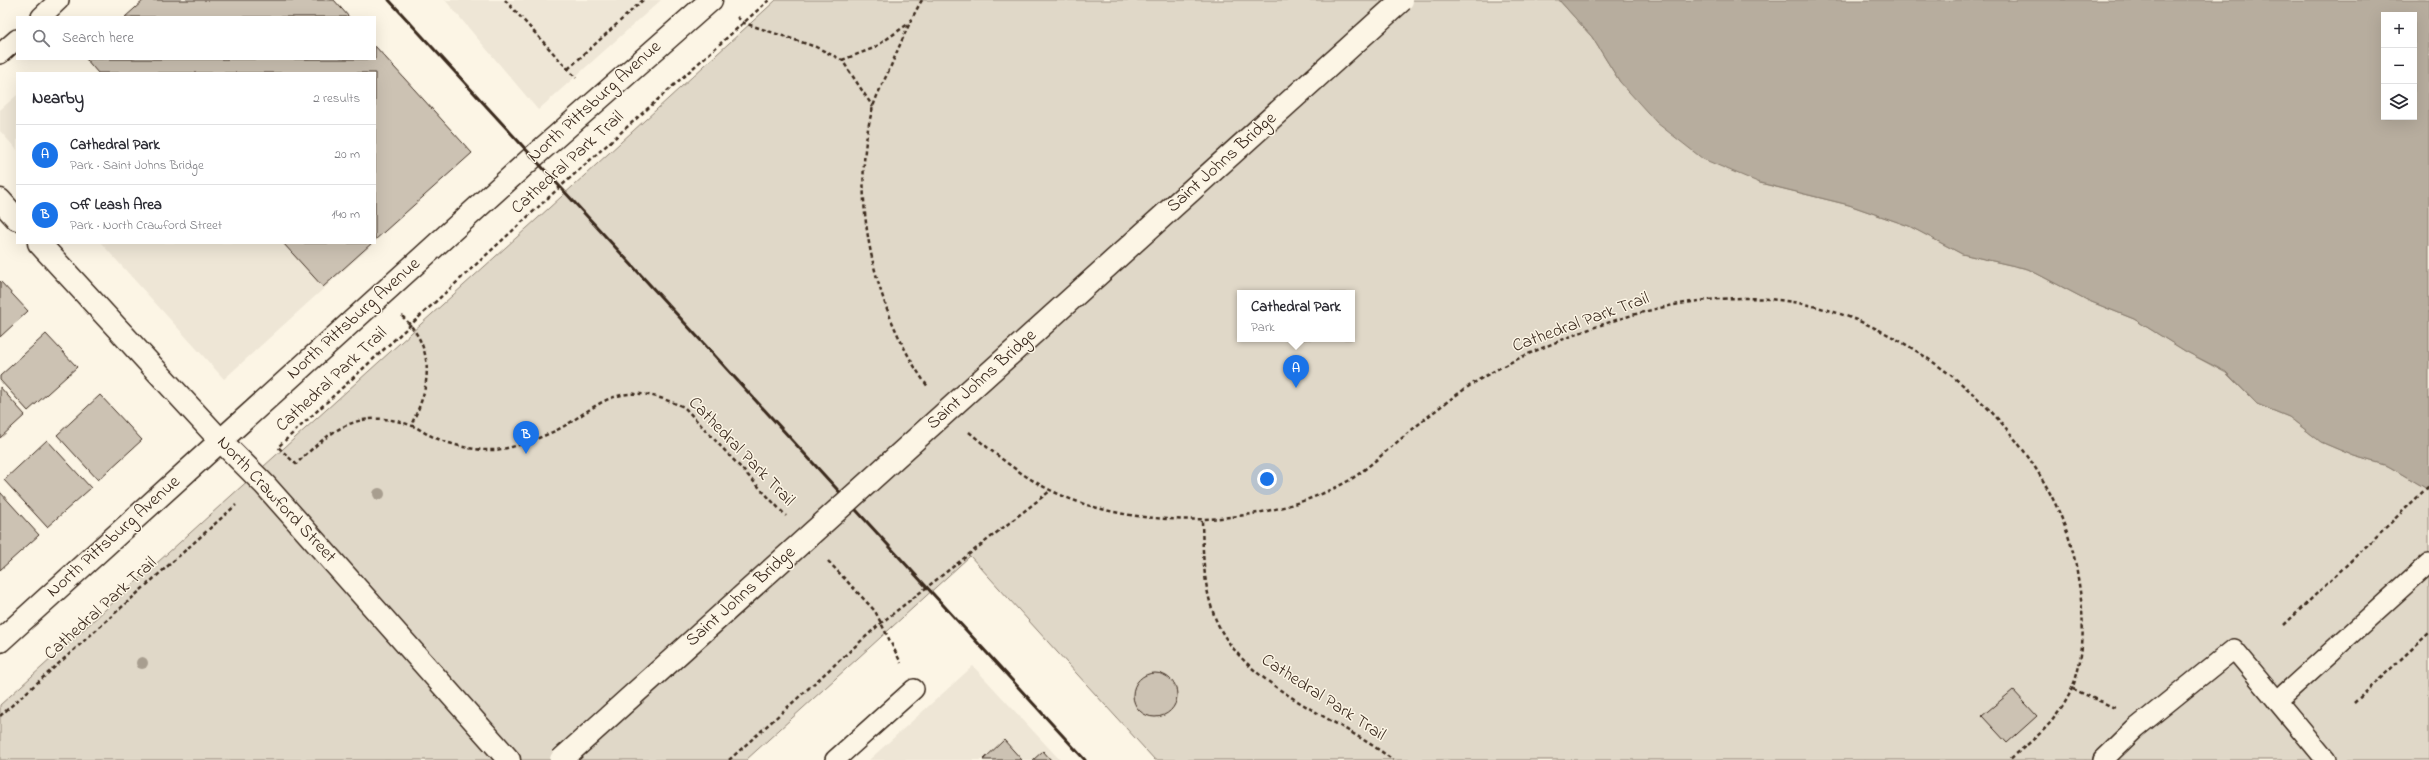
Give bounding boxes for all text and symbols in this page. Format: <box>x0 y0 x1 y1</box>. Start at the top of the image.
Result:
map controls <box>2381 12 2417 120</box>
button: + <box>2381 12 2417 48</box>
search box <box>16 16 376 60</box>
icon: search <box>30 27 52 49</box>
text: Search here <box>62 27 134 49</box>
street label: North Pittsburg Avenue <box>522 34 669 170</box>
button: − <box>2381 48 2417 84</box>
button: layers <box>2381 84 2417 120</box>
text: Nearby <box>32 86 84 111</box>
text: 2 results <box>313 89 360 108</box>
street label: Cathedral Park Trail <box>506 105 630 221</box>
street label: Saint Johns Bridge <box>1161 106 1284 220</box>
text: Cathedral Park <box>70 134 160 156</box>
text: A <box>41 145 49 164</box>
text: 20 m <box>335 145 360 164</box>
text: Park · Saint Johns Bridge <box>70 156 204 175</box>
text: Off Leash Area <box>70 194 162 216</box>
text: B <box>41 205 49 224</box>
text: 140 m <box>332 205 360 224</box>
text: Park · North Crawford Street <box>70 216 222 235</box>
street label: North Pittsburg Avenue <box>281 251 428 387</box>
street label: Cathedral Park Trail <box>1509 286 1653 360</box>
popup <box>1237 290 1355 342</box>
text: Cathedral Park <box>1251 296 1341 318</box>
text: Park <box>1251 318 1275 337</box>
street label: Cathedral Park Trail <box>270 321 394 439</box>
street label: Saint Johns Bridge <box>921 323 1044 437</box>
pin: A <box>1283 355 1309 388</box>
street label: Cathedral Park Trail <box>682 391 800 513</box>
pin: B <box>513 421 539 454</box>
street label: North Crawford Street <box>210 431 342 569</box>
street label: North Pittsburg Avenue <box>41 469 188 605</box>
your location <box>1257 469 1277 489</box>
street label: Saint Johns Bridge <box>680 540 803 654</box>
street label: Cathedral Park Trail <box>39 551 163 667</box>
street label: Cathedral Park Trail <box>1255 648 1391 748</box>

